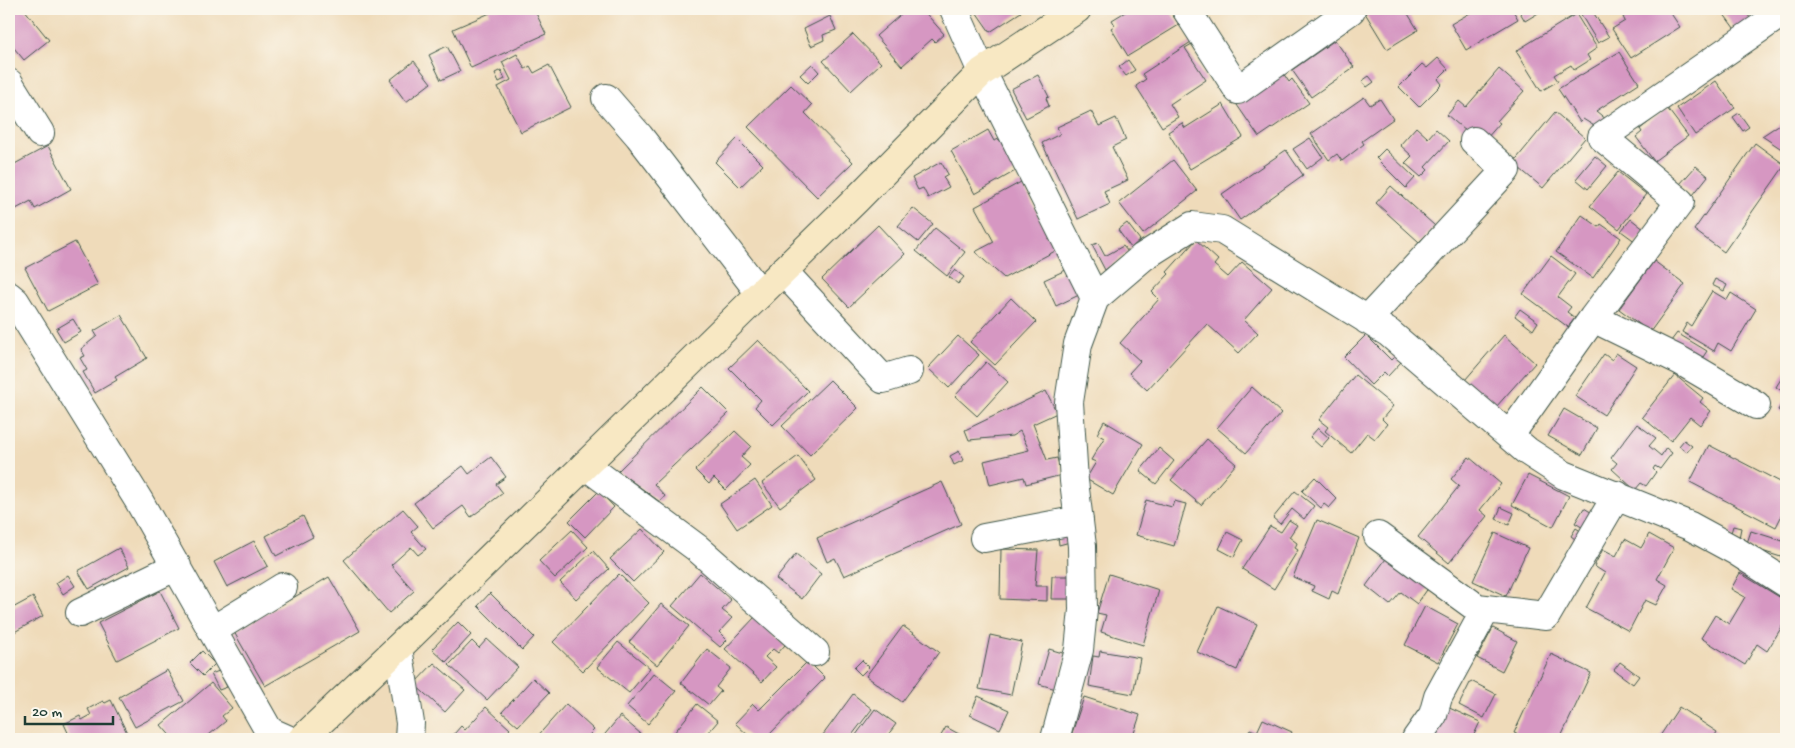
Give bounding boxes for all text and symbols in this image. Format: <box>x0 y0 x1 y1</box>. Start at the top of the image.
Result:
scale bar <box>25 693 112 725</box>
text: 20 m <box>32 704 62 722</box>

